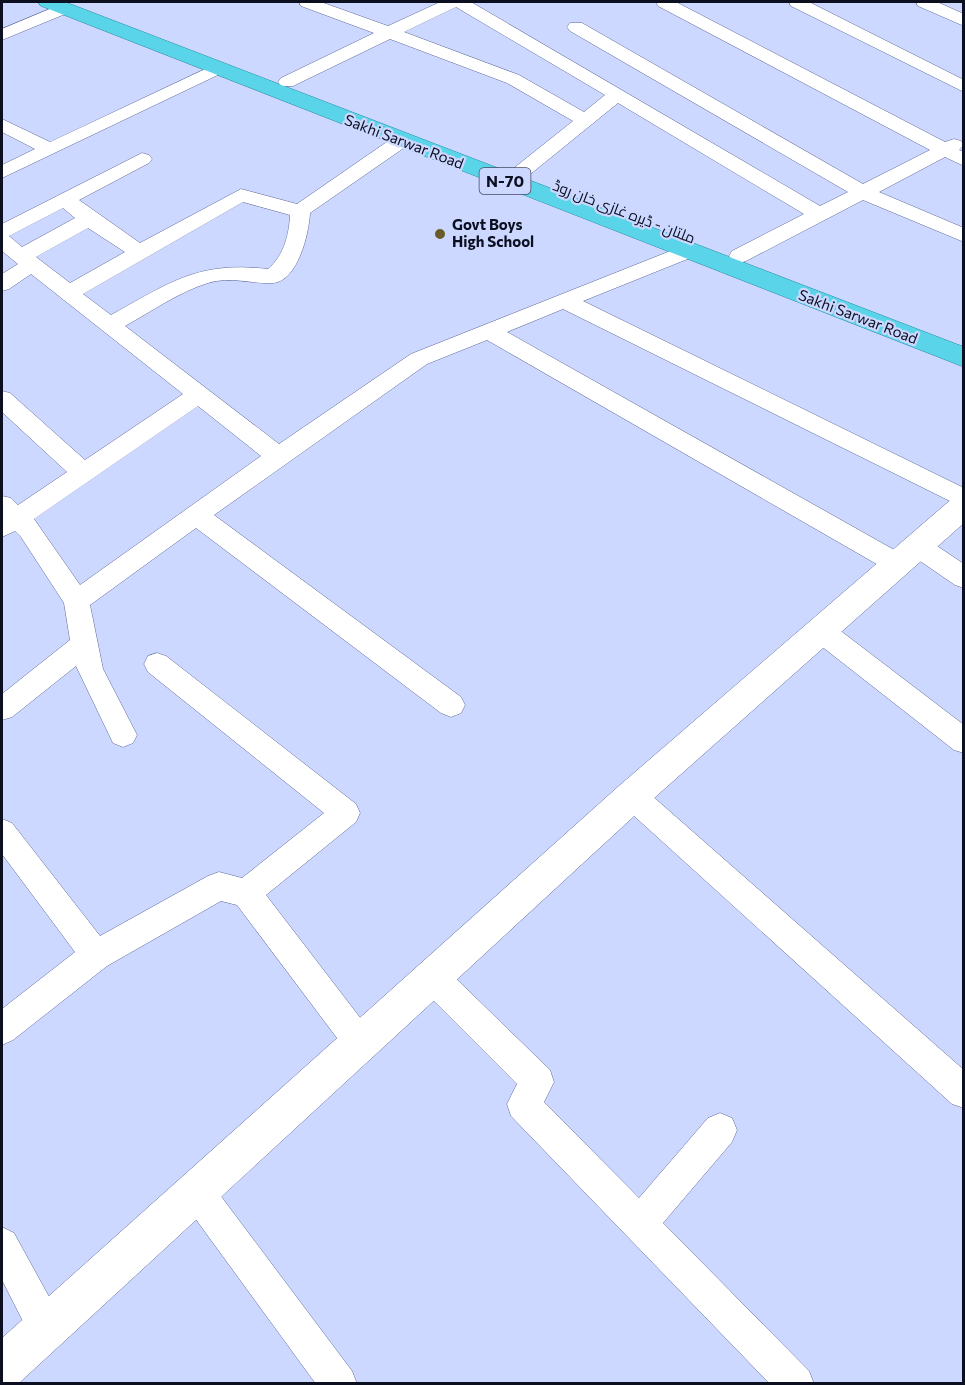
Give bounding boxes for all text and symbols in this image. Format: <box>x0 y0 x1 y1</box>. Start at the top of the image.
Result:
street label: Sakhi Sarwar Road <box>342 110 467 172</box>
road number: N-70 <box>480 168 530 194</box>
street label: ملتان - ڈیرہ غازی خان روڈ <box>550 176 698 248</box>
place label: Govt Boys High School <box>452 215 534 250</box>
marker: Govt Boys High School <box>433 227 447 241</box>
street label: Sakhi Sarwar Road <box>796 285 921 347</box>

